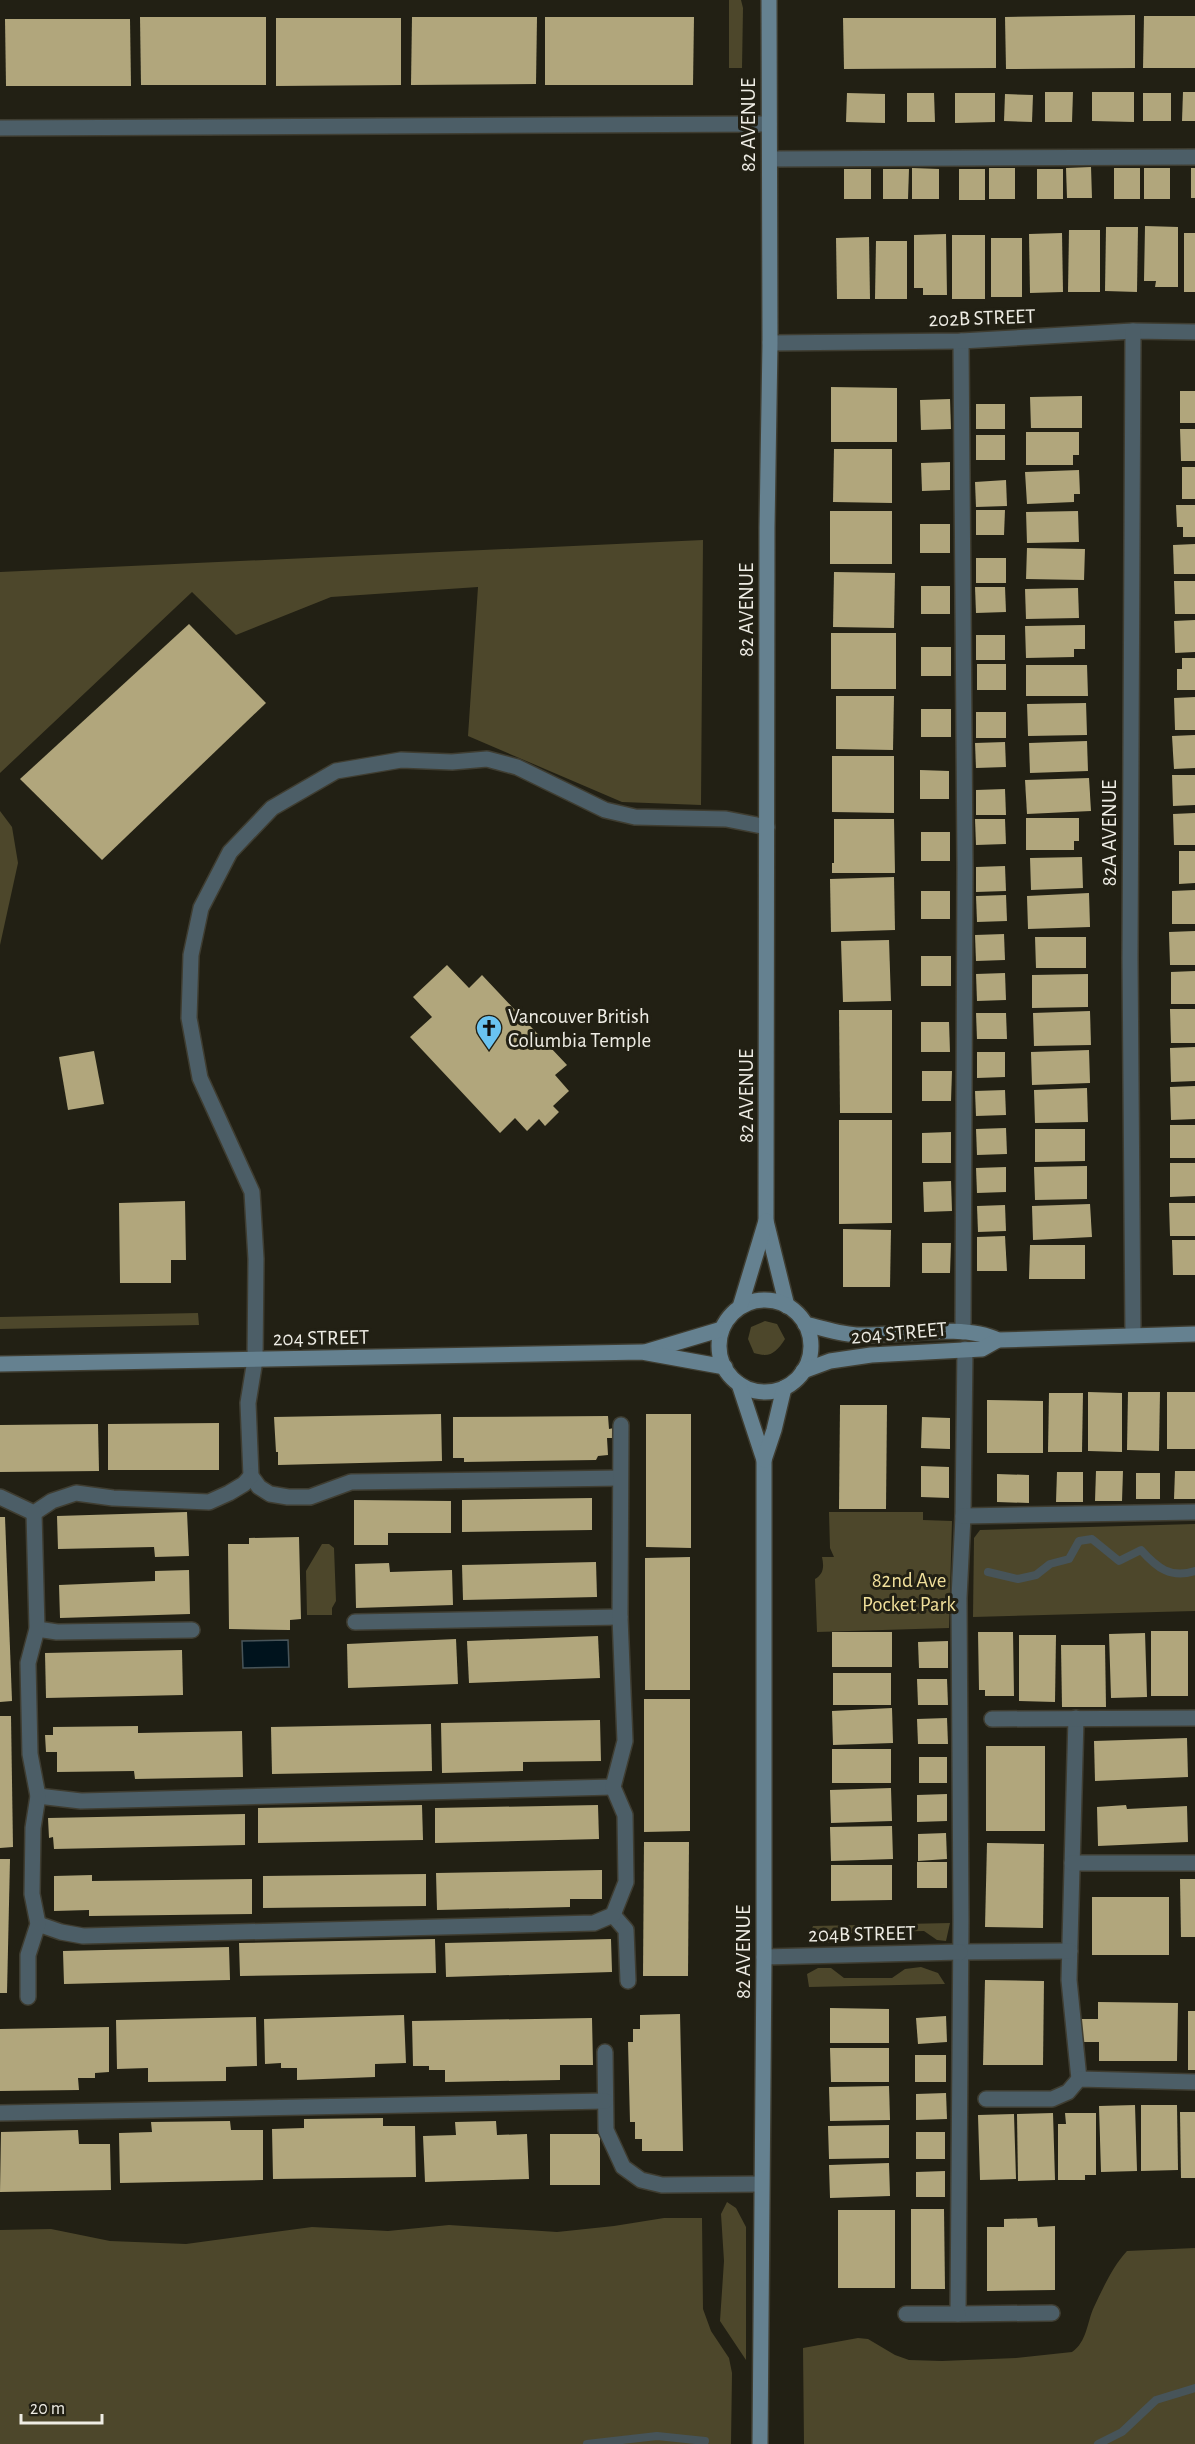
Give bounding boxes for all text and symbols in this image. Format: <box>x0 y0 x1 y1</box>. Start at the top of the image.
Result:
street label: 82 AVENUE <box>738 78 759 172</box>
street label: 202B STREET <box>928 306 1036 330</box>
street label: 82 AVENUE <box>736 563 757 657</box>
street label: 82A AVENUE <box>1099 780 1120 886</box>
place label: Vancouver British Columbia Temple <box>508 1006 651 1051</box>
church icon: Vancouver British Columbia Temple <box>474 1013 504 1051</box>
street label: 82 AVENUE <box>736 1049 757 1143</box>
street label: 204 STREET <box>850 1318 948 1348</box>
street label: 204 STREET <box>273 1327 369 1349</box>
park label: 82nd Ave Pocket Park <box>862 1570 956 1615</box>
street label: 82 AVENUE <box>733 1905 754 1999</box>
street label: 204B STREET <box>808 1923 916 1945</box>
scale bar <box>21 2387 102 2425</box>
text: 20 m <box>30 2400 65 2418</box>

